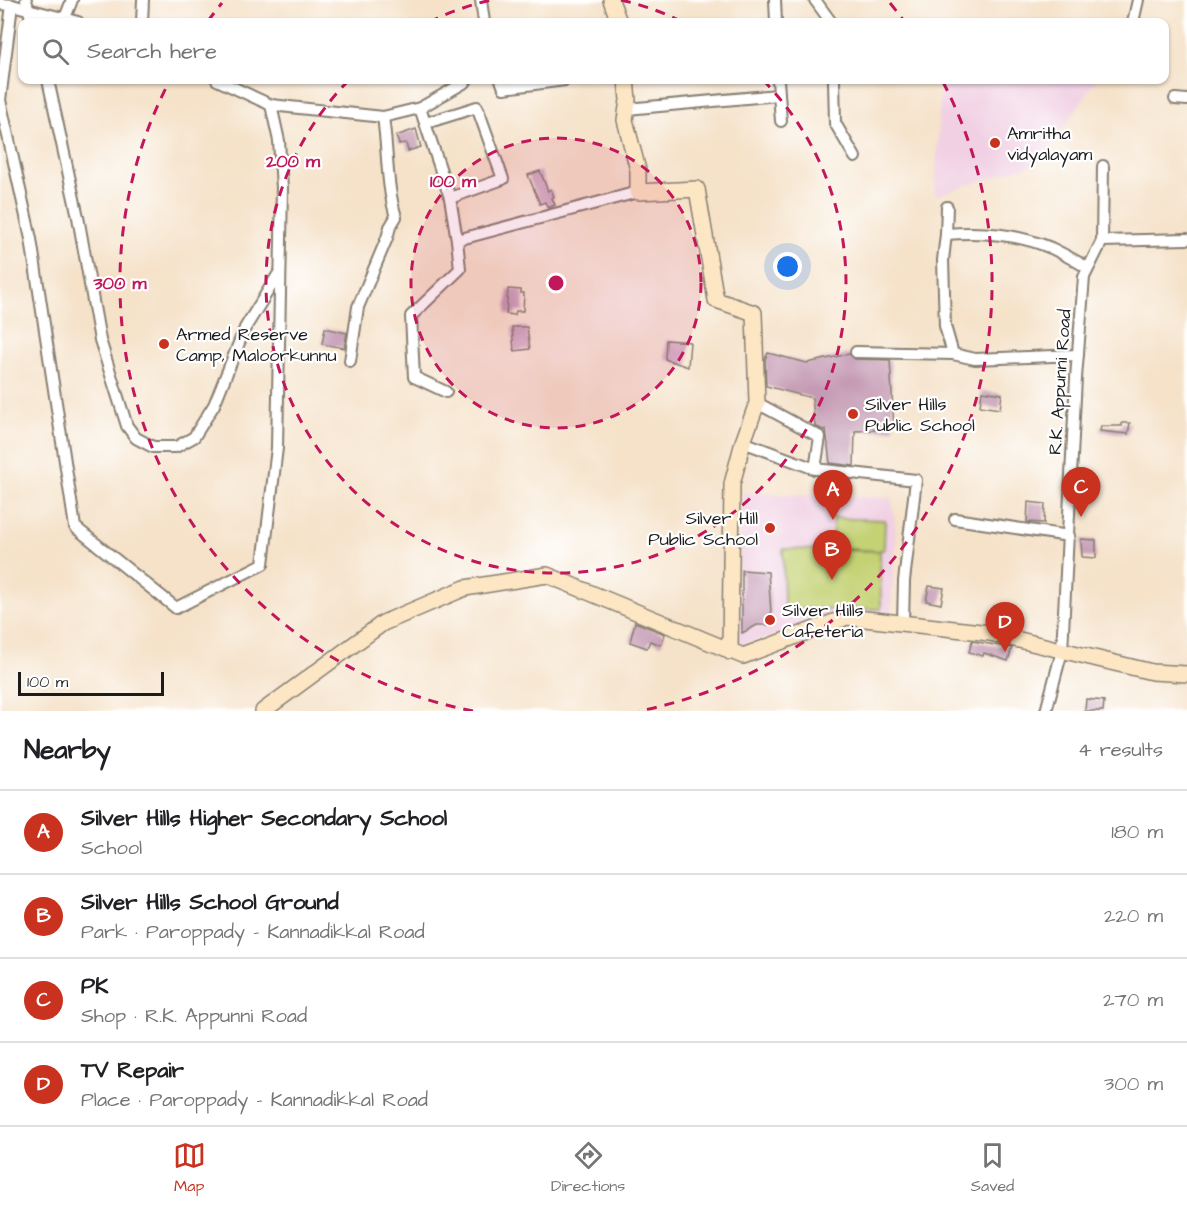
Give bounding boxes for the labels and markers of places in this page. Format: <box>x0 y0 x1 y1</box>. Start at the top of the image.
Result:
place label: Amritha vidyalayam <box>1007 121 1092 168</box>
marker: Amritha vidyalayam <box>988 136 1002 150</box>
centre of rings <box>546 273 566 293</box>
place label: Armed Reserve Camp, Maloorkunnu <box>176 322 337 368</box>
marker: Armed Reserve Camp, Maloorkunnu <box>157 337 171 351</box>
place label: Silver Hills Public School <box>865 392 975 438</box>
marker: Silver Hills Public School <box>846 407 860 421</box>
pin: C <box>1062 468 1100 517</box>
pin: A <box>814 470 852 520</box>
place label: Silver Hill Public School <box>648 506 758 552</box>
marker: Silver Hill Public School <box>763 521 777 535</box>
pin: B <box>812 530 852 580</box>
place label: Silver Hills Cafeteria <box>782 598 864 644</box>
pin: D <box>986 602 1024 652</box>
marker: Silver Hills Cafeteria <box>763 613 777 627</box>

